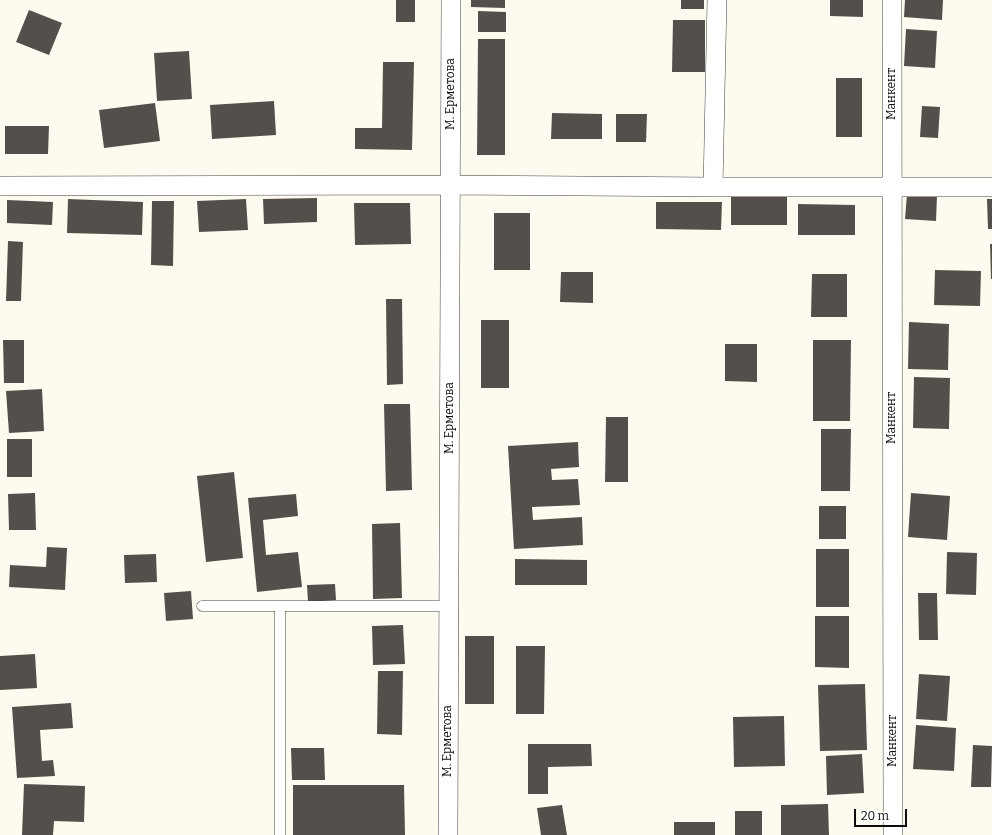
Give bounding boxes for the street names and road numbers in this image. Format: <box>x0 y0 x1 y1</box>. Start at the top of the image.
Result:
street label: М. Ерметова <box>444 58 458 130</box>
street label: Манкент <box>885 68 899 120</box>
street label: М. Ерметова <box>443 382 457 454</box>
street label: Манкент <box>885 392 899 444</box>
street label: М. Ерметова <box>441 705 455 777</box>
street label: Манкент <box>886 715 900 767</box>

